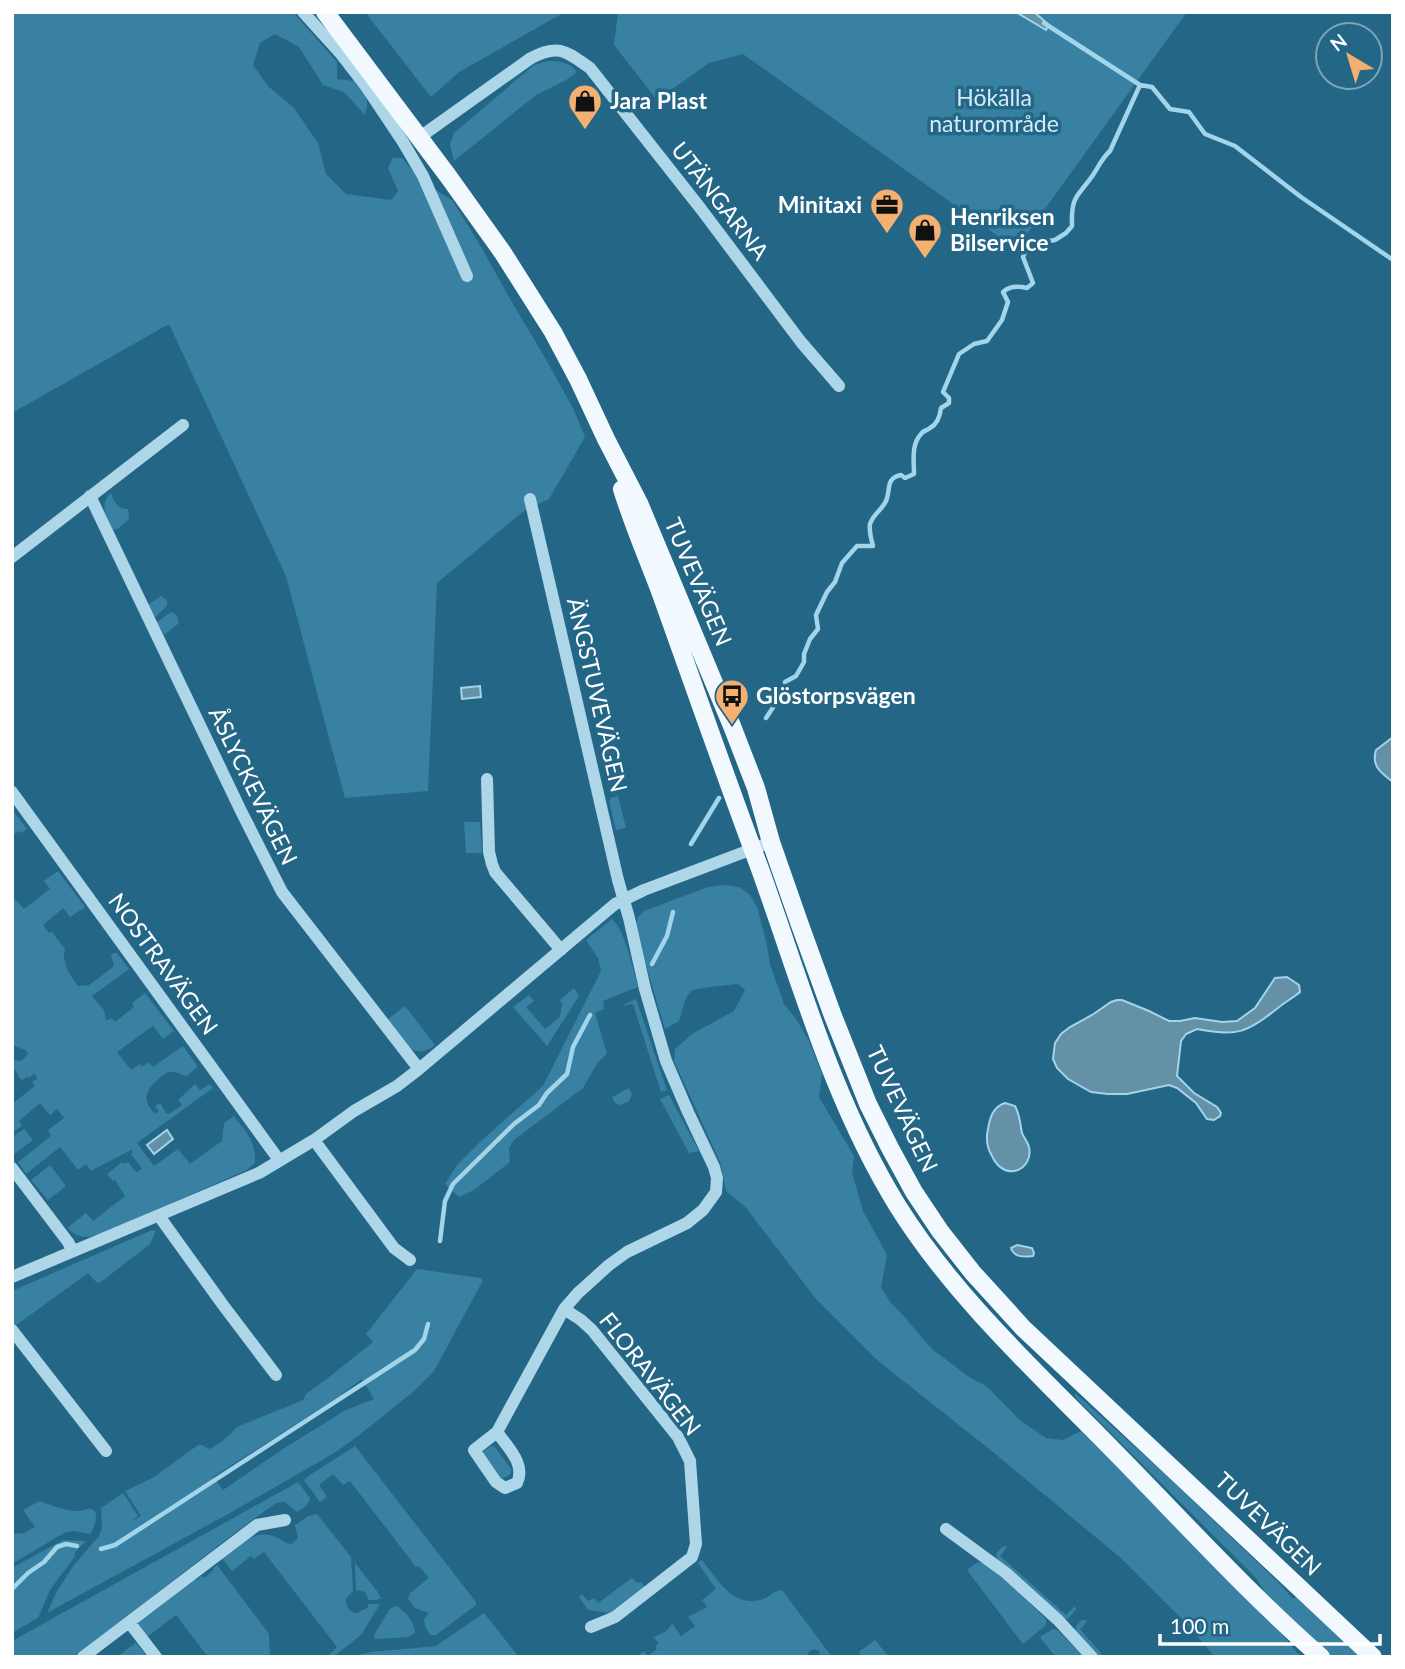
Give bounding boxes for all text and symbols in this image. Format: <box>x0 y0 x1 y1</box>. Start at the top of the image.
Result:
north arrow <box>1314 21 1384 91</box>
text: N <box>1325 29 1351 56</box>
shop icon: Jara Plast <box>566 82 604 131</box>
park label: Hökälla naturområde <box>929 83 1059 137</box>
place label: Jara Plast <box>610 86 708 114</box>
street label: UTÄNGARNA <box>666 136 776 265</box>
office icon: Minitaxi <box>868 186 906 235</box>
place label: Minitaxi <box>778 190 862 218</box>
place label: Henriksen Bilservice <box>950 202 1055 256</box>
shop icon: Henriksen Bilservice <box>906 211 944 260</box>
street label: TUVEVÄGEN <box>659 513 738 650</box>
street label: ÄNGSTUVEVÄGEN <box>562 595 634 795</box>
bus stop icon: Glöstorpsvägen <box>713 677 751 726</box>
place label: Glöstorpsvägen <box>756 681 916 709</box>
street label: ÅSLYCKEVÄGEN <box>204 702 304 869</box>
street label: NOSTRAVÄGEN <box>103 887 224 1040</box>
street label: TUVEVÄGEN <box>861 1041 944 1176</box>
street label: FLORAVÄGEN <box>594 1306 707 1440</box>
street label: TUVEVÄGEN <box>1210 1466 1328 1581</box>
scale bar <box>1160 1602 1380 1646</box>
text: 100 m <box>1170 1613 1229 1638</box>

